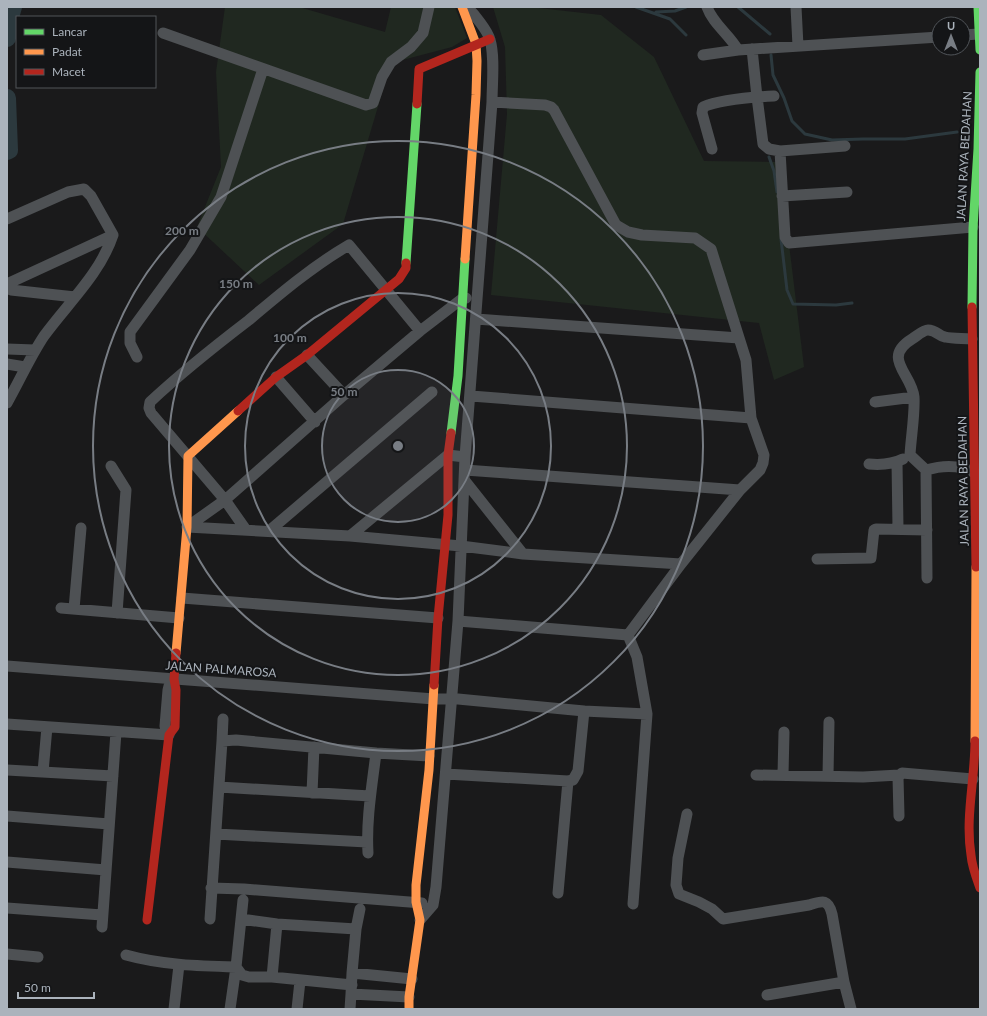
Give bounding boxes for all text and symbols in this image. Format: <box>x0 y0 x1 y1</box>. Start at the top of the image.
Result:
legend <box>16 16 156 88</box>
north arrow <box>931 16 971 56</box>
text: U <box>947 19 955 32</box>
text: Lancar <box>52 24 88 39</box>
text: Padat <box>52 44 83 59</box>
text: Macet <box>52 64 86 79</box>
street label: JALAN RAYA BEDAHAN <box>953 91 975 221</box>
text: 200 m <box>165 223 199 238</box>
text: 150 m <box>219 276 253 291</box>
text: 100 m <box>273 330 307 345</box>
text: 50 m <box>331 384 357 399</box>
street label: JALAN RAYA BEDAHAN <box>954 416 972 546</box>
centre of rings <box>391 439 405 453</box>
street label: JALAN PALMAROSA <box>165 658 278 680</box>
scale bar <box>18 974 94 1000</box>
text: 50 m <box>24 980 51 995</box>

